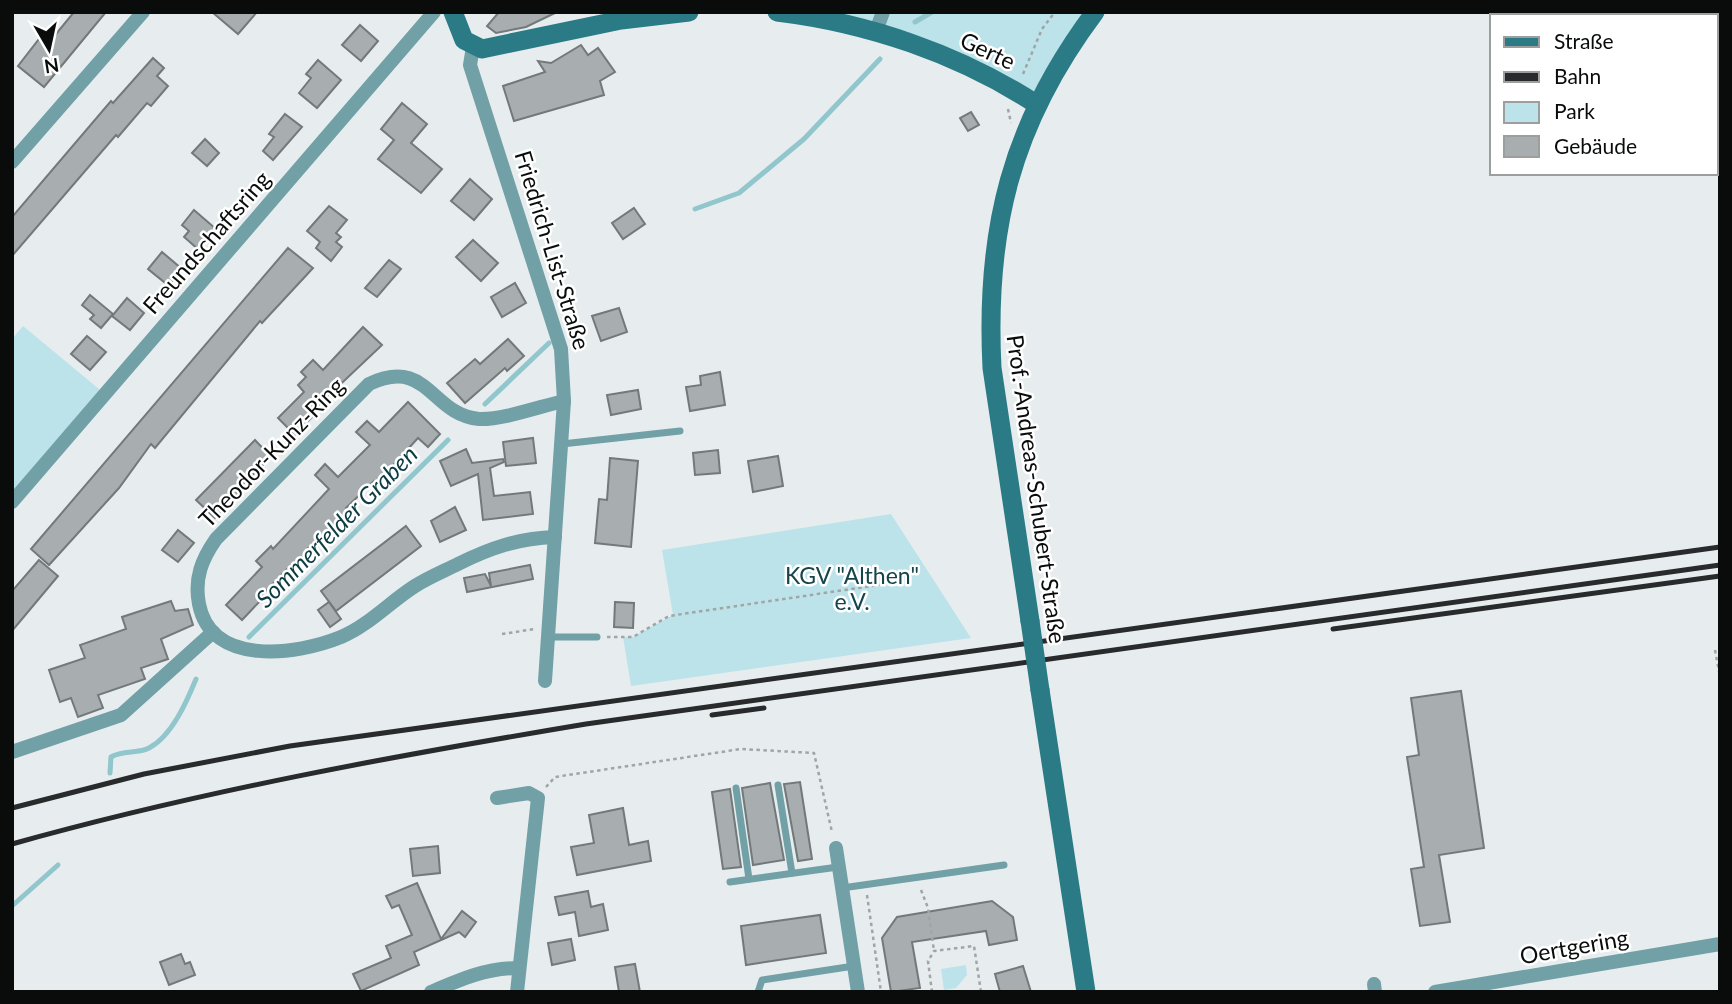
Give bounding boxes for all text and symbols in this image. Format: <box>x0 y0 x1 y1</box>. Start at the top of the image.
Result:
north arrow <box>14 14 84 84</box>
legend <box>1490 14 1718 175</box>
street label: Gerte <box>956 25 1020 75</box>
text: Straße <box>1554 28 1614 53</box>
text: N <box>43 54 61 79</box>
text: Bahn <box>1554 63 1601 88</box>
text: Park <box>1554 98 1595 123</box>
text: Gebäude <box>1554 133 1637 158</box>
street label: Friedrich-List-Straße <box>509 147 597 353</box>
street label: Freundschaftsring <box>136 165 276 319</box>
street label: Prof.-Andreas-Schubert-Straße <box>1001 333 1073 645</box>
street label: Theodor-Kunz-Ring <box>192 371 350 533</box>
water label: Sommerfelder Graben <box>249 439 423 613</box>
park label: KGV "Althen" e.V. <box>785 561 919 615</box>
street label: Oertgering <box>1518 923 1630 969</box>

